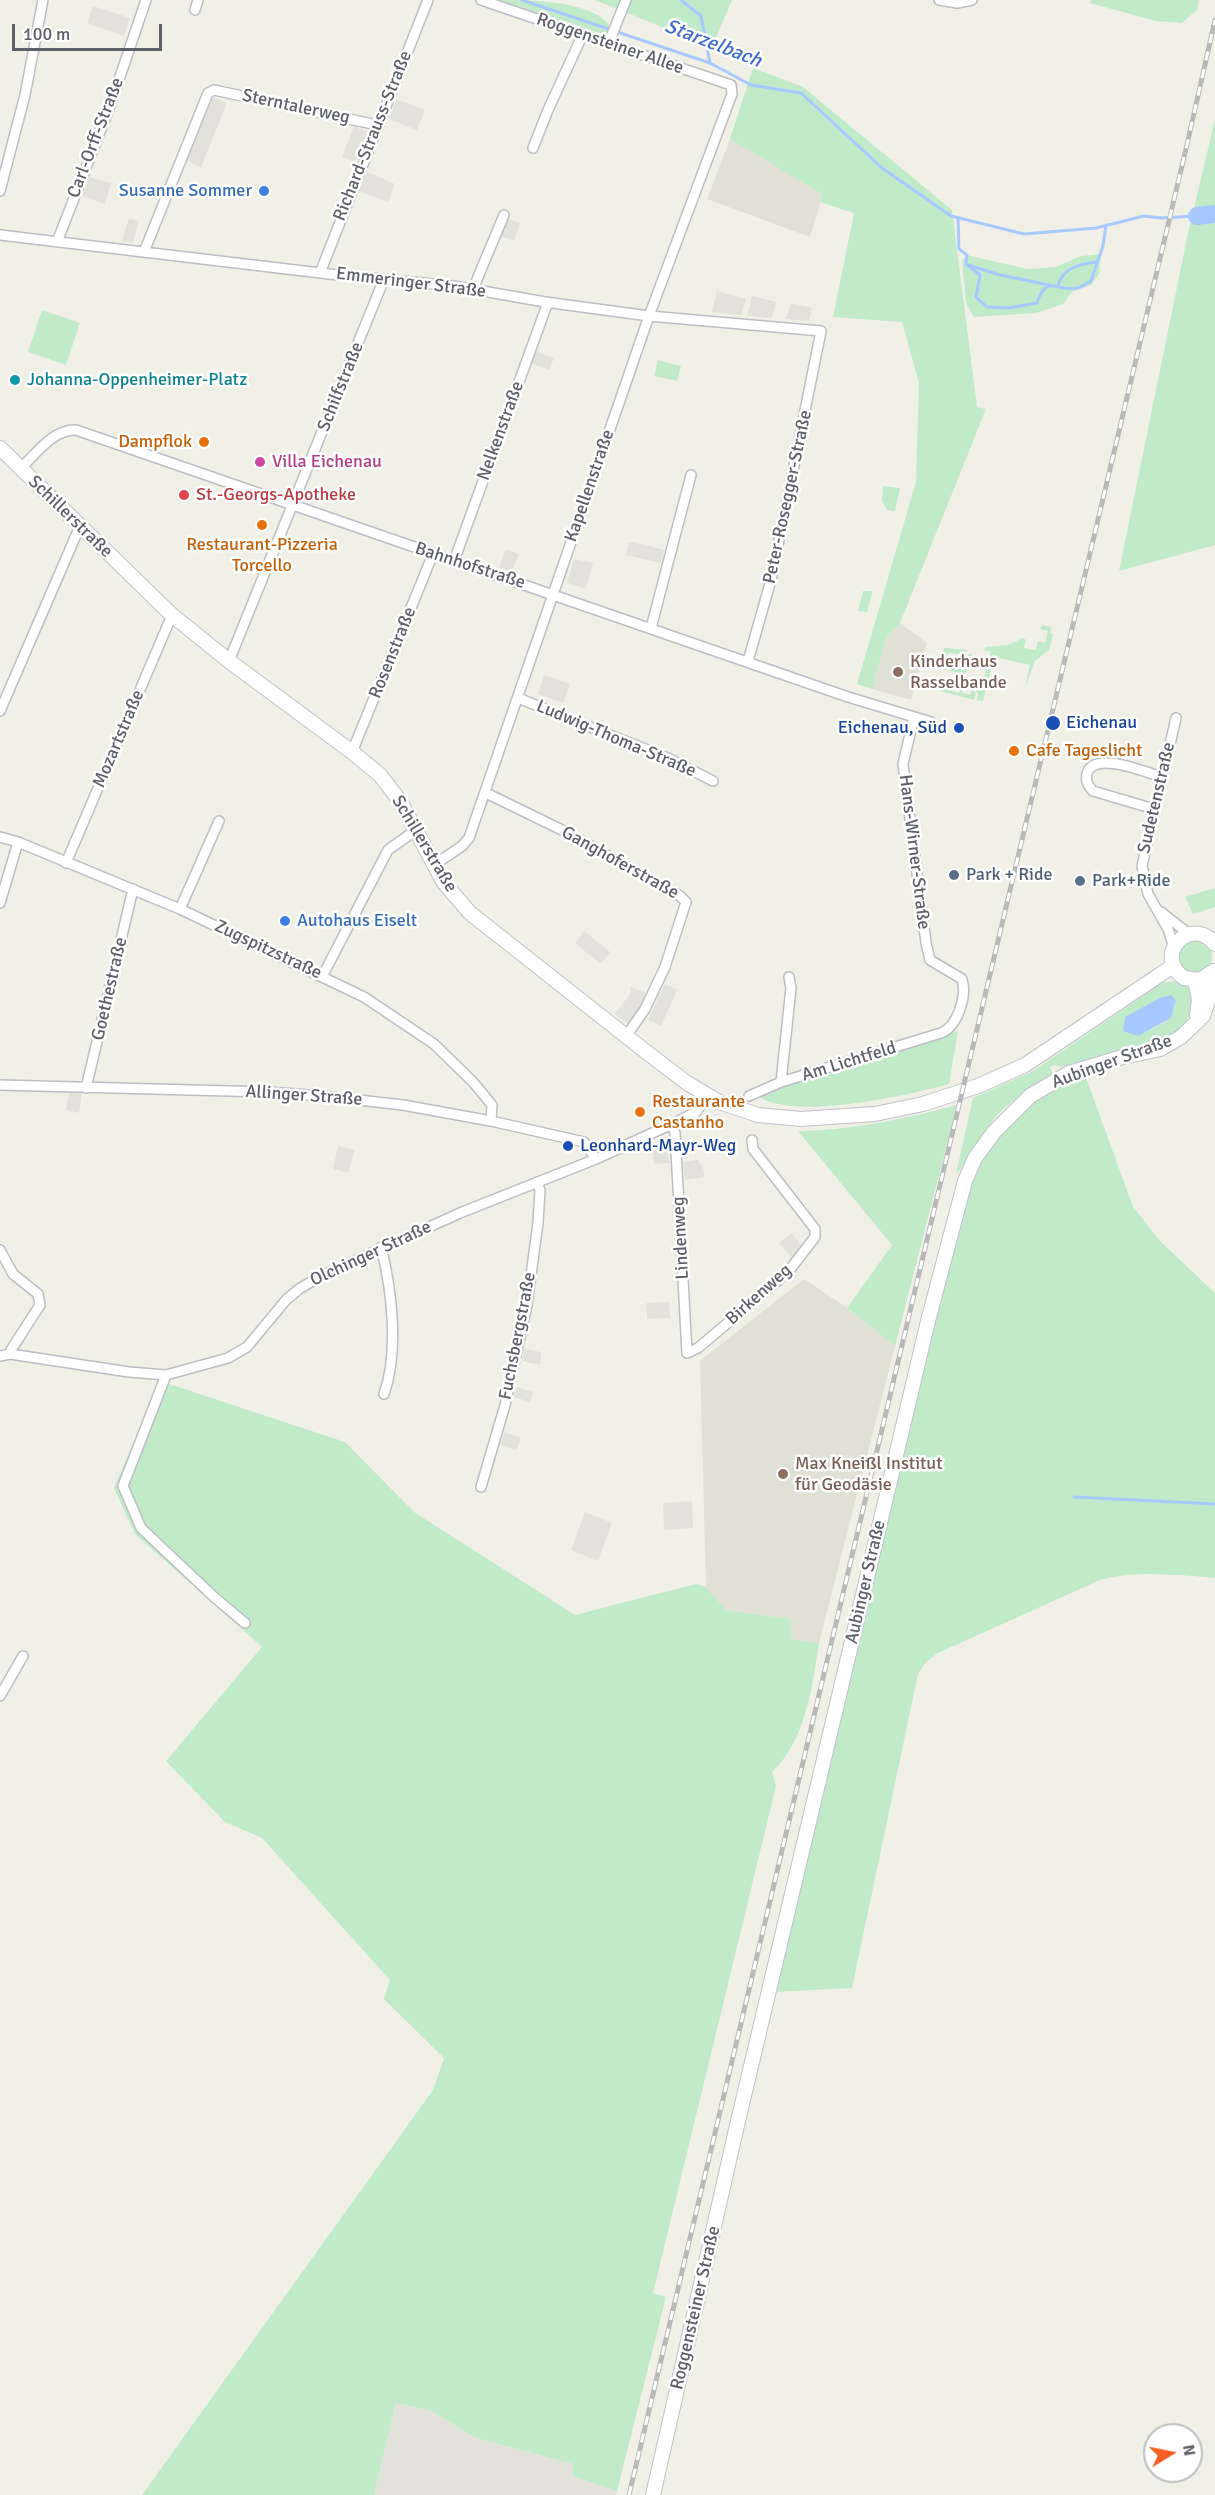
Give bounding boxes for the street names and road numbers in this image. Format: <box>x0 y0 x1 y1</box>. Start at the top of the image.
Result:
street label: Roggensteiner Allee <box>534 9 686 79</box>
street label: Richard-Strauss-Straße <box>329 48 417 224</box>
street label: Carl-Orff-Straße <box>63 75 129 201</box>
street label: Sterntalerweg <box>240 85 352 129</box>
street label: Emmeringer Straße <box>335 263 487 303</box>
street label: Schilfstraße <box>313 339 369 435</box>
street label: Nelkenstraße <box>473 378 529 484</box>
street label: Peter-Rosegger-Straße <box>759 408 817 586</box>
street label: Kapellenstraße <box>561 427 619 545</box>
street label: Schillerstraße <box>23 471 117 563</box>
street label: Bahnhofstraße <box>412 538 528 594</box>
street label: Rosenstraße <box>365 604 421 702</box>
street label: Mozartstraße <box>89 687 149 791</box>
street label: Ludwig-Thoma-Straße <box>533 696 699 782</box>
street label: Sudetenstraße <box>1134 740 1180 856</box>
street label: Hans-Wirner-Straße <box>894 773 934 931</box>
street label: Schillerstraße <box>387 792 461 896</box>
street label: Ganghoferstraße <box>558 822 682 904</box>
street label: Zugspitzstraße <box>211 916 325 984</box>
street label: Goethestraße <box>88 935 132 1043</box>
street label: Aubinger Straße <box>1049 1030 1175 1094</box>
street label: Am Lichtfeld <box>799 1037 899 1087</box>
street label: Allinger Straße <box>245 1081 363 1111</box>
street label: Lindenweg <box>668 1196 694 1280</box>
street label: Olchinger Straße <box>307 1216 435 1292</box>
street label: Birkenweg <box>722 1260 796 1330</box>
street label: Fuchsbergstraße <box>495 1270 541 1402</box>
street label: Aubinger Straße <box>841 1518 891 1646</box>
street label: Roggensteiner Straße <box>667 2224 725 2392</box>

